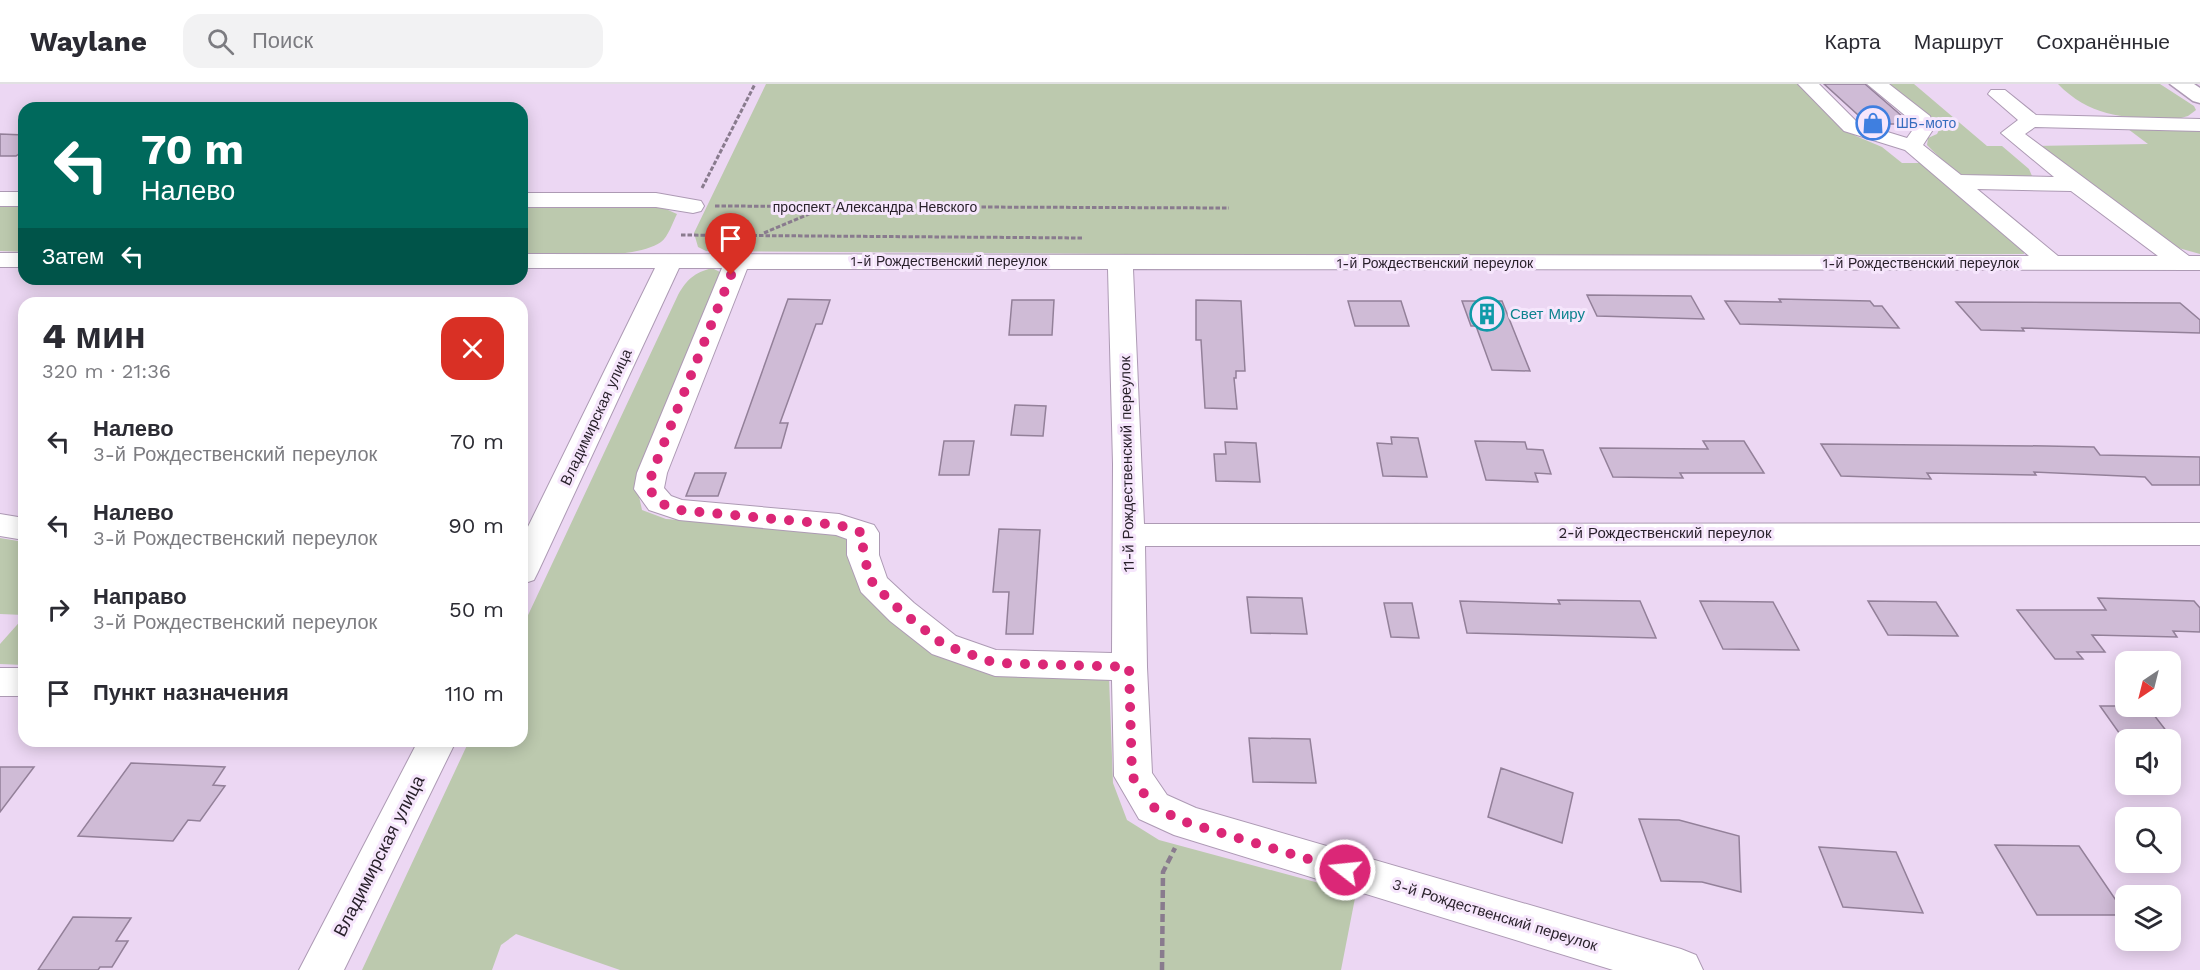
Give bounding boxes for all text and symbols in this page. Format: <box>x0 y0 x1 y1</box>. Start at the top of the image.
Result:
search box <box>183 14 603 68</box>
text: Waylane <box>30 25 147 58</box>
icon: search <box>204 25 237 58</box>
text: Поиск <box>252 28 313 53</box>
text: Карта <box>1825 29 1881 54</box>
text: Маршрут <box>1914 29 2003 54</box>
text: Сохранённые <box>2036 29 2170 54</box>
shop icon: ШБ-мото <box>1855 105 1891 141</box>
place label: ШБ-мото <box>1896 115 1957 131</box>
text: 70 m <box>141 125 244 174</box>
icon: left <box>42 126 120 204</box>
text: Налево <box>141 175 235 207</box>
street label: проспект Александра Невского <box>773 199 977 215</box>
pin <box>705 213 756 275</box>
icon: arrive <box>714 222 747 255</box>
icon: left <box>116 240 149 273</box>
text: Затем <box>42 244 104 269</box>
street label: 1-й Рождественский переулок <box>851 253 1048 269</box>
street label: 1-й Рождественский переулок <box>1337 255 1534 271</box>
street label: 1-й Рождественский переулок <box>1823 255 2020 271</box>
building icon: Свет Миру <box>1469 296 1505 332</box>
place label: Свет Миру <box>1510 305 1586 323</box>
text: 4 мин <box>42 315 146 357</box>
button: close <box>441 317 504 380</box>
street label: Владимирская улица <box>556 345 636 488</box>
street label: 11-й Рождественский переулок <box>1116 355 1138 572</box>
text: 320 m · 21:36 <box>42 359 171 383</box>
text: Налево <box>93 416 174 441</box>
icon: left <box>42 425 75 458</box>
text: 70 m <box>450 429 504 454</box>
text: 3-й Рождественский переулок <box>93 442 377 466</box>
text: Налево <box>93 500 174 525</box>
icon: left <box>42 509 75 542</box>
text: 90 m <box>448 513 504 538</box>
street label: 2-й Рождественский переулок <box>1559 524 1772 542</box>
text: 3-й Рождественский переулок <box>93 526 377 550</box>
text: Направо <box>93 584 187 609</box>
icon: right <box>42 593 75 626</box>
text: 50 m <box>449 597 504 622</box>
text: 3-й Рождественский переулок <box>93 610 377 634</box>
north arrow <box>2115 651 2181 717</box>
map controls <box>2115 651 2181 951</box>
icon: arrive <box>42 677 75 710</box>
text: Пункт назначения <box>93 680 289 705</box>
text: 110 m <box>445 681 504 706</box>
button: sound <box>2115 729 2181 795</box>
street label: Владимирская улица <box>329 771 429 940</box>
button: search <box>2115 807 2181 873</box>
position arrow <box>1313 838 1377 902</box>
street label: 3-й Рождественский переулок <box>1390 875 1600 955</box>
button: layers <box>2115 885 2181 951</box>

